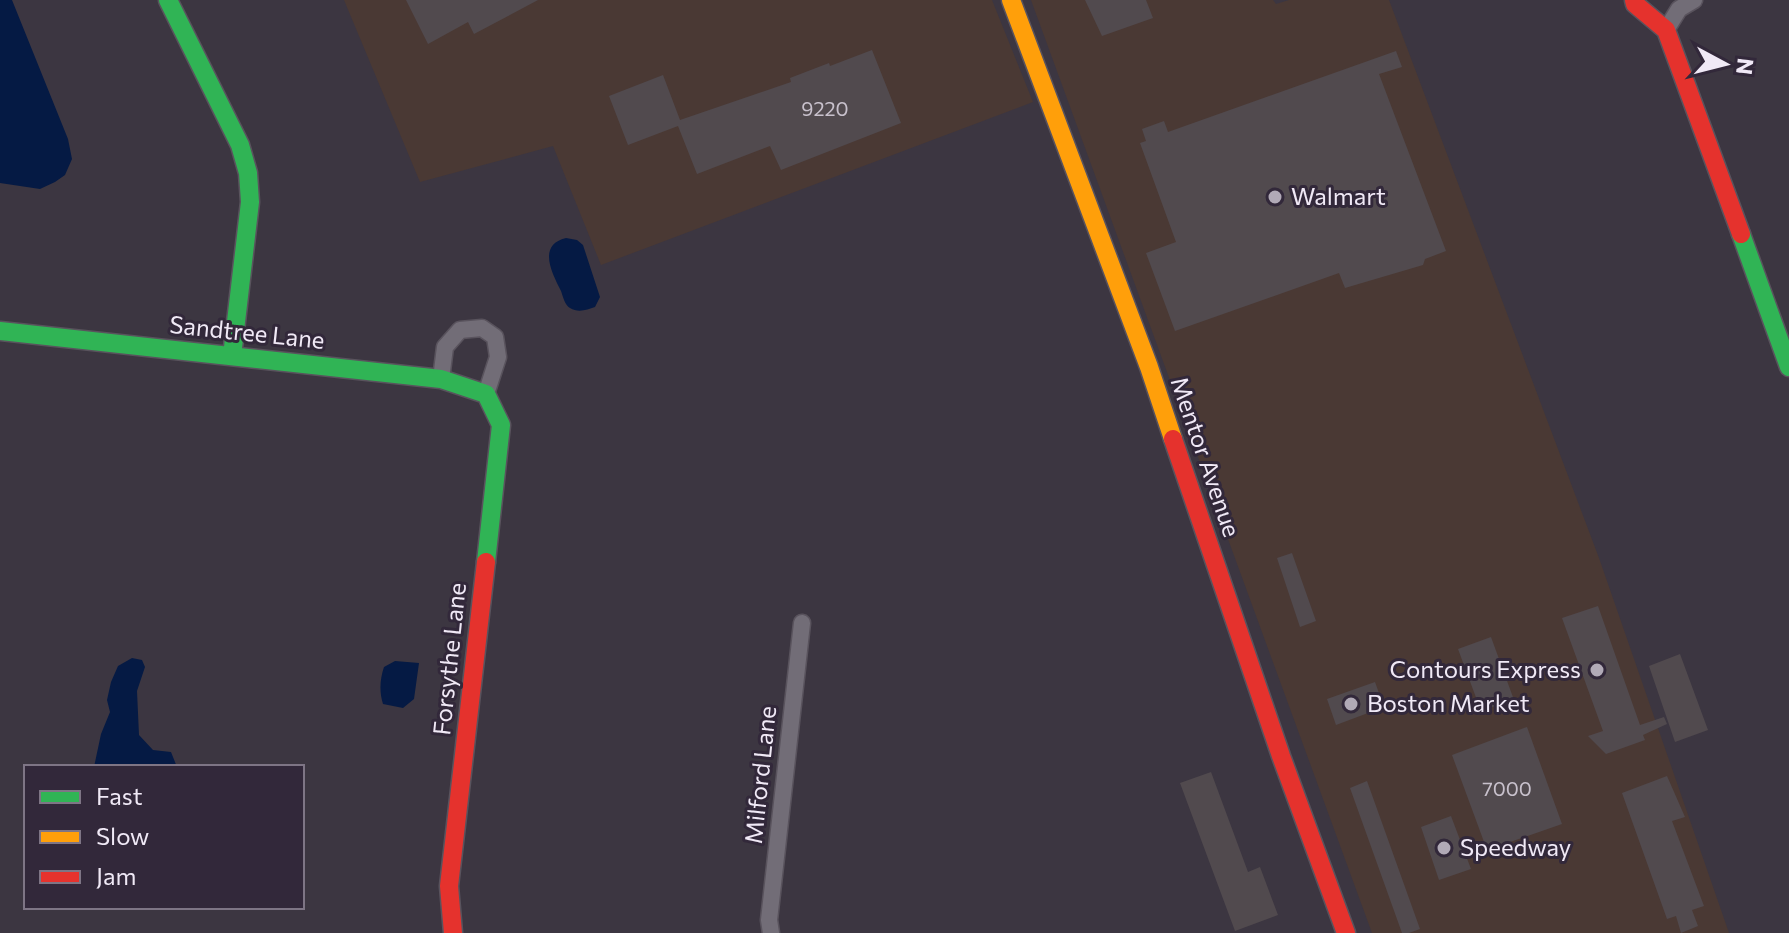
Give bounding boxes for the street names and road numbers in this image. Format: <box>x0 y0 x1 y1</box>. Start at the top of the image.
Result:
street label: Sandtree Lane <box>168 309 326 354</box>
street label: Mentor Avenue <box>1165 373 1247 540</box>
street label: Forsythe Lane <box>426 581 471 737</box>
street label: Milford Lane <box>738 704 781 845</box>

